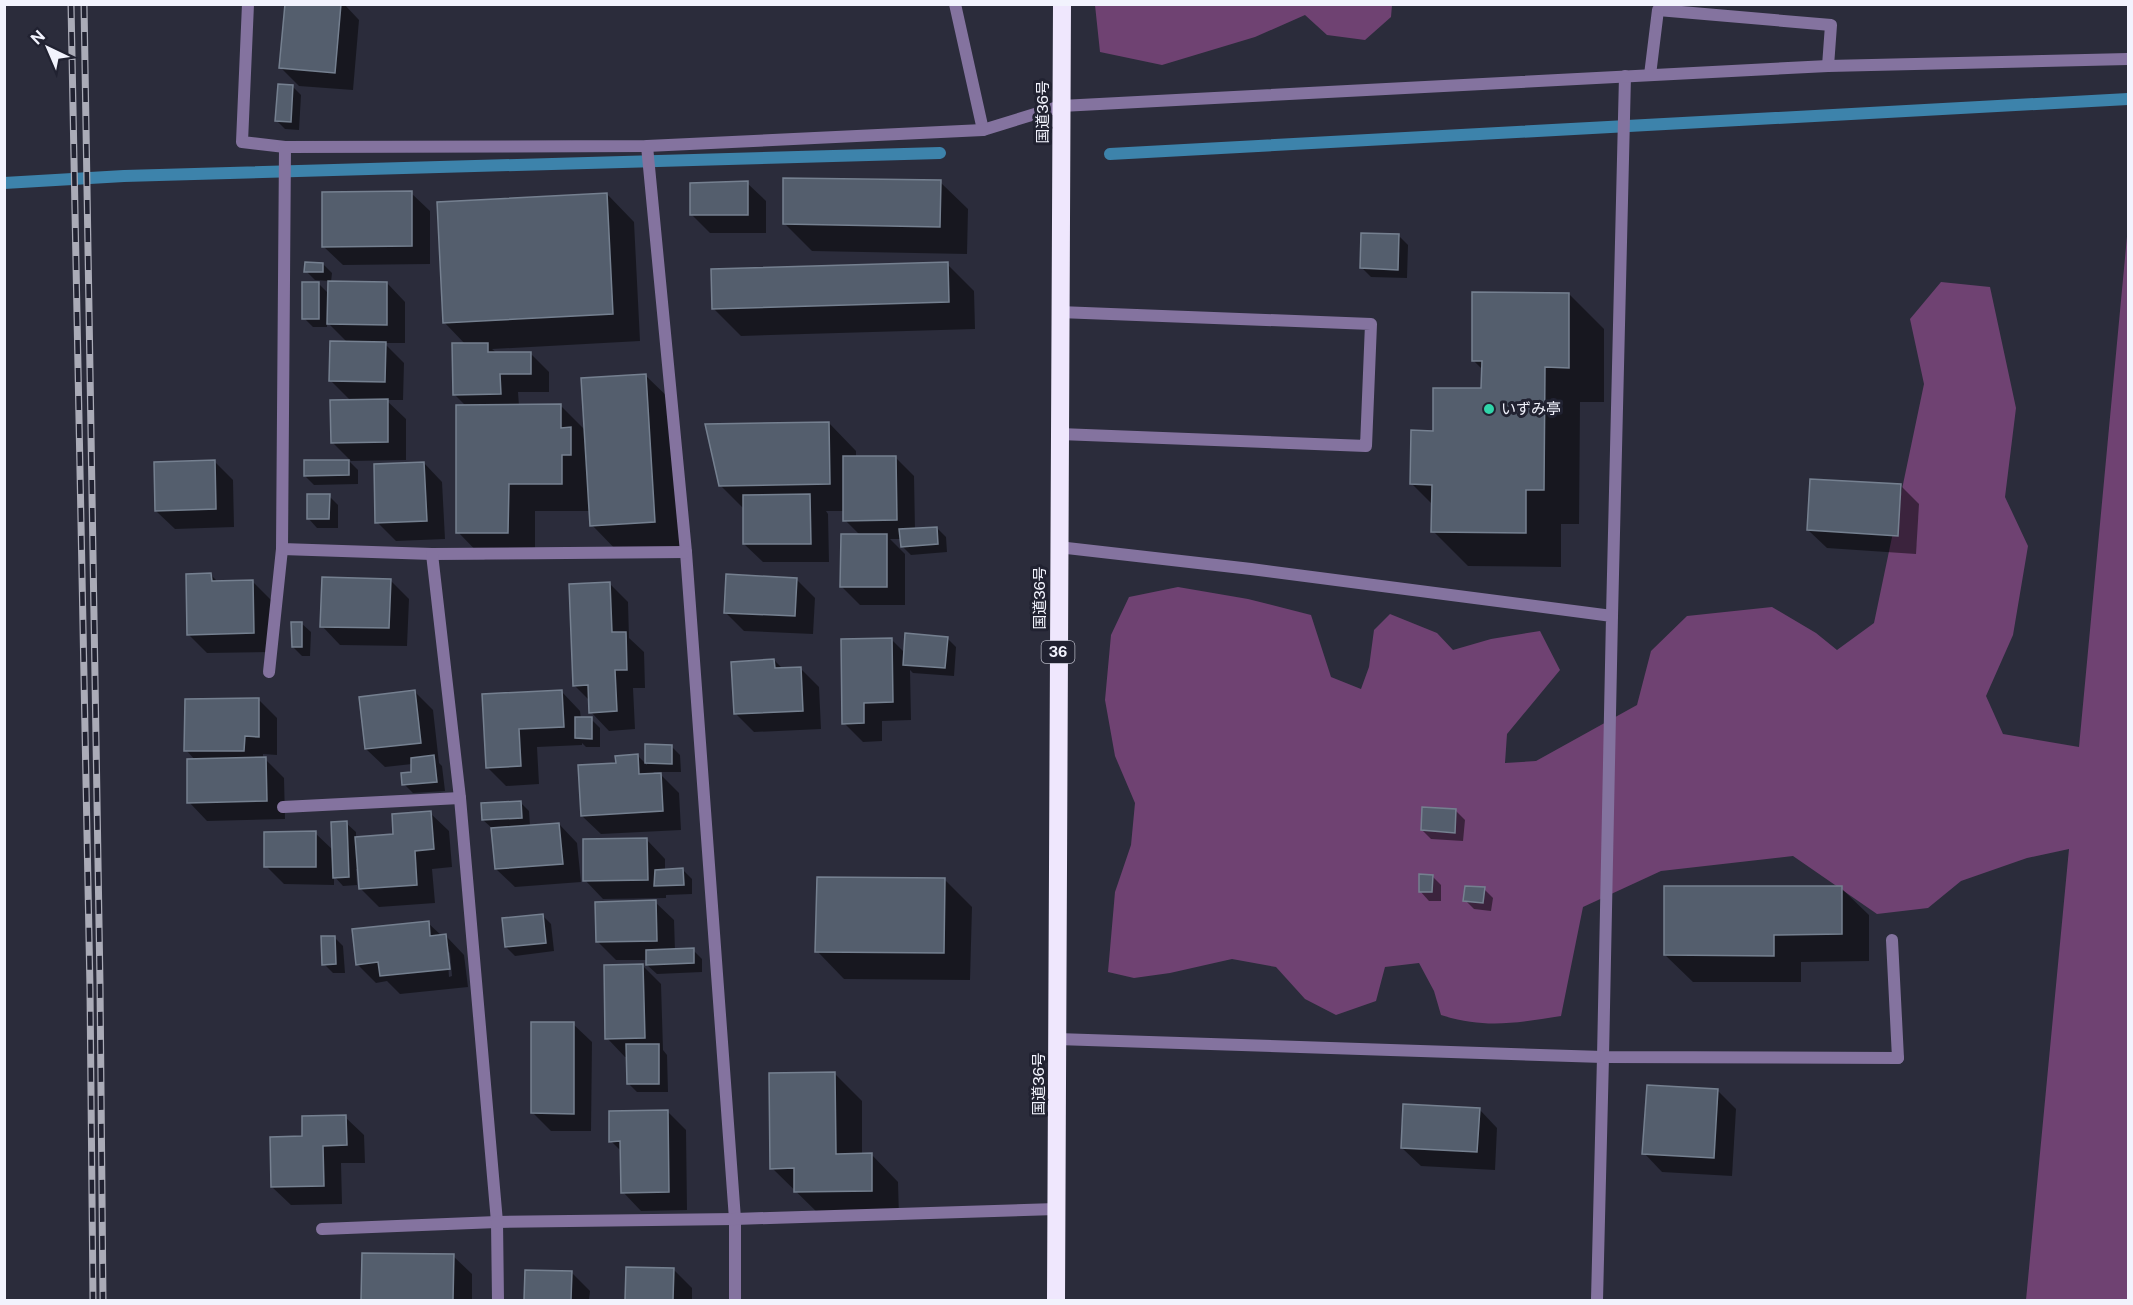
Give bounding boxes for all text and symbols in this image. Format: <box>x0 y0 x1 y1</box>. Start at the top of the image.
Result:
north arrow <box>18 18 78 78</box>
text: N <box>27 26 49 49</box>
street label: 国道36号 <box>1034 80 1051 144</box>
place label: いずみ亭 <box>1501 400 1561 417</box>
marker: いずみ亭 <box>1482 402 1496 416</box>
street label: 国道36号 <box>1031 566 1048 630</box>
road number: 36 <box>1042 641 1074 663</box>
street label: 国道36号 <box>1030 1052 1047 1116</box>

